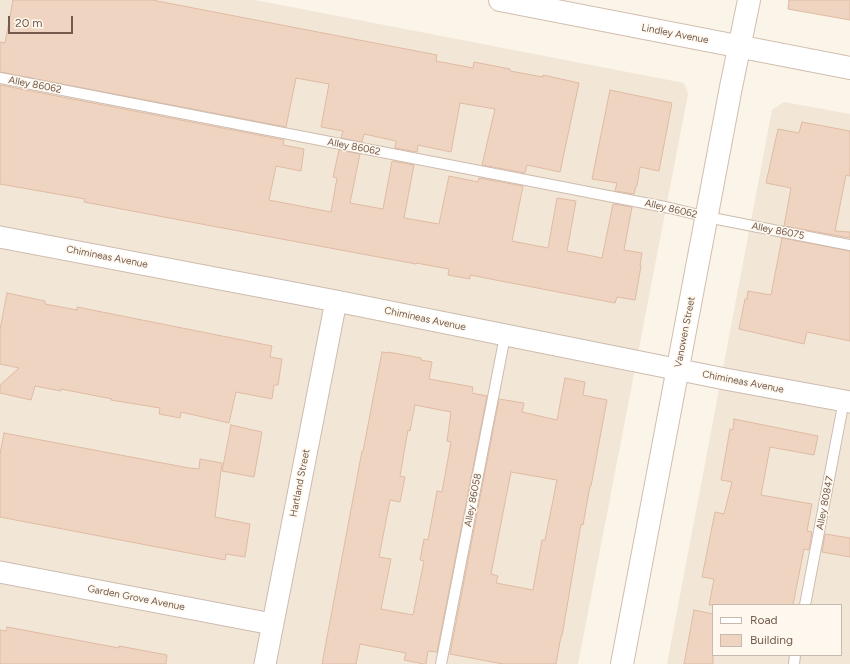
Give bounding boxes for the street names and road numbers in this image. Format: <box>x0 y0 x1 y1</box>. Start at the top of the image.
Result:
street label: Lindley Avenue <box>640 22 710 46</box>
street label: Alley 86062 <box>8 74 62 96</box>
street label: Alley 86062 <box>327 136 381 158</box>
street label: Alley 86062 <box>643 197 699 221</box>
street label: Alley 86075 <box>751 220 805 242</box>
street label: Chimineas Avenue <box>65 243 149 271</box>
street label: Vanowen Street <box>672 295 698 369</box>
street label: Chimineas Avenue <box>383 305 467 333</box>
street label: Chimineas Avenue <box>701 368 785 396</box>
street label: Hartland Street <box>288 448 312 518</box>
street label: Alley 86058 <box>462 472 484 528</box>
street label: Alley 80847 <box>814 475 836 531</box>
street label: Garden Grove Avenue <box>86 583 186 613</box>

